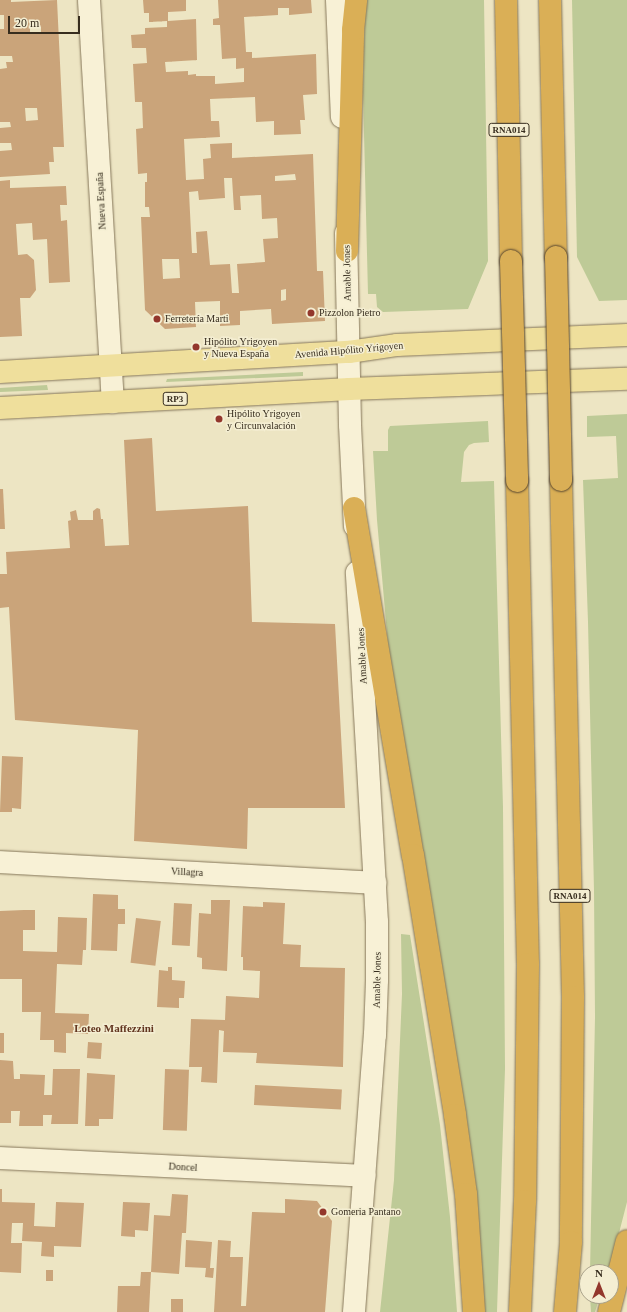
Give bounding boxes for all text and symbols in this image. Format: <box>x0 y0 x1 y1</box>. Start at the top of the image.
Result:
scale bar <box>10 8 82 34</box>
text: 20 m <box>15 16 39 30</box>
road number: RNA014 <box>488 123 530 137</box>
street label: Nueva España <box>94 172 108 230</box>
street label: Amable Jones <box>341 245 353 301</box>
place label: Pizzolon Pietro <box>319 307 380 319</box>
marker: Pizzolon Pietro <box>306 308 316 318</box>
place label: Ferretería Marti <box>165 313 229 325</box>
marker: Ferretería Marti <box>152 314 162 324</box>
place label: Hipólito Yrigoyen y Nueva España <box>204 335 278 358</box>
street label: Avenida Hipólito Yrigoyen <box>294 339 404 361</box>
marker: Hipólito Yrigoyen y Nueva España <box>191 342 201 352</box>
road number: RP3 <box>162 392 188 406</box>
place label: Hipólito Yrigoyen y Circunvalación <box>227 407 301 430</box>
marker: Hipólito Yrigoyen y Circunvalación <box>214 414 224 424</box>
street label: Amable Jones <box>355 628 369 684</box>
street label: Villagra <box>171 865 203 879</box>
road number: RNA014 <box>549 889 591 903</box>
street label: Amable Jones <box>371 952 383 1008</box>
district label: Loteo Maffezzini <box>74 1021 154 1035</box>
street label: Doncel <box>168 1160 198 1174</box>
place label: Gomeria Pantano <box>331 1206 401 1218</box>
marker: Gomeria Pantano <box>318 1207 328 1217</box>
north arrow <box>579 1264 619 1304</box>
text: N <box>595 1267 603 1279</box>

